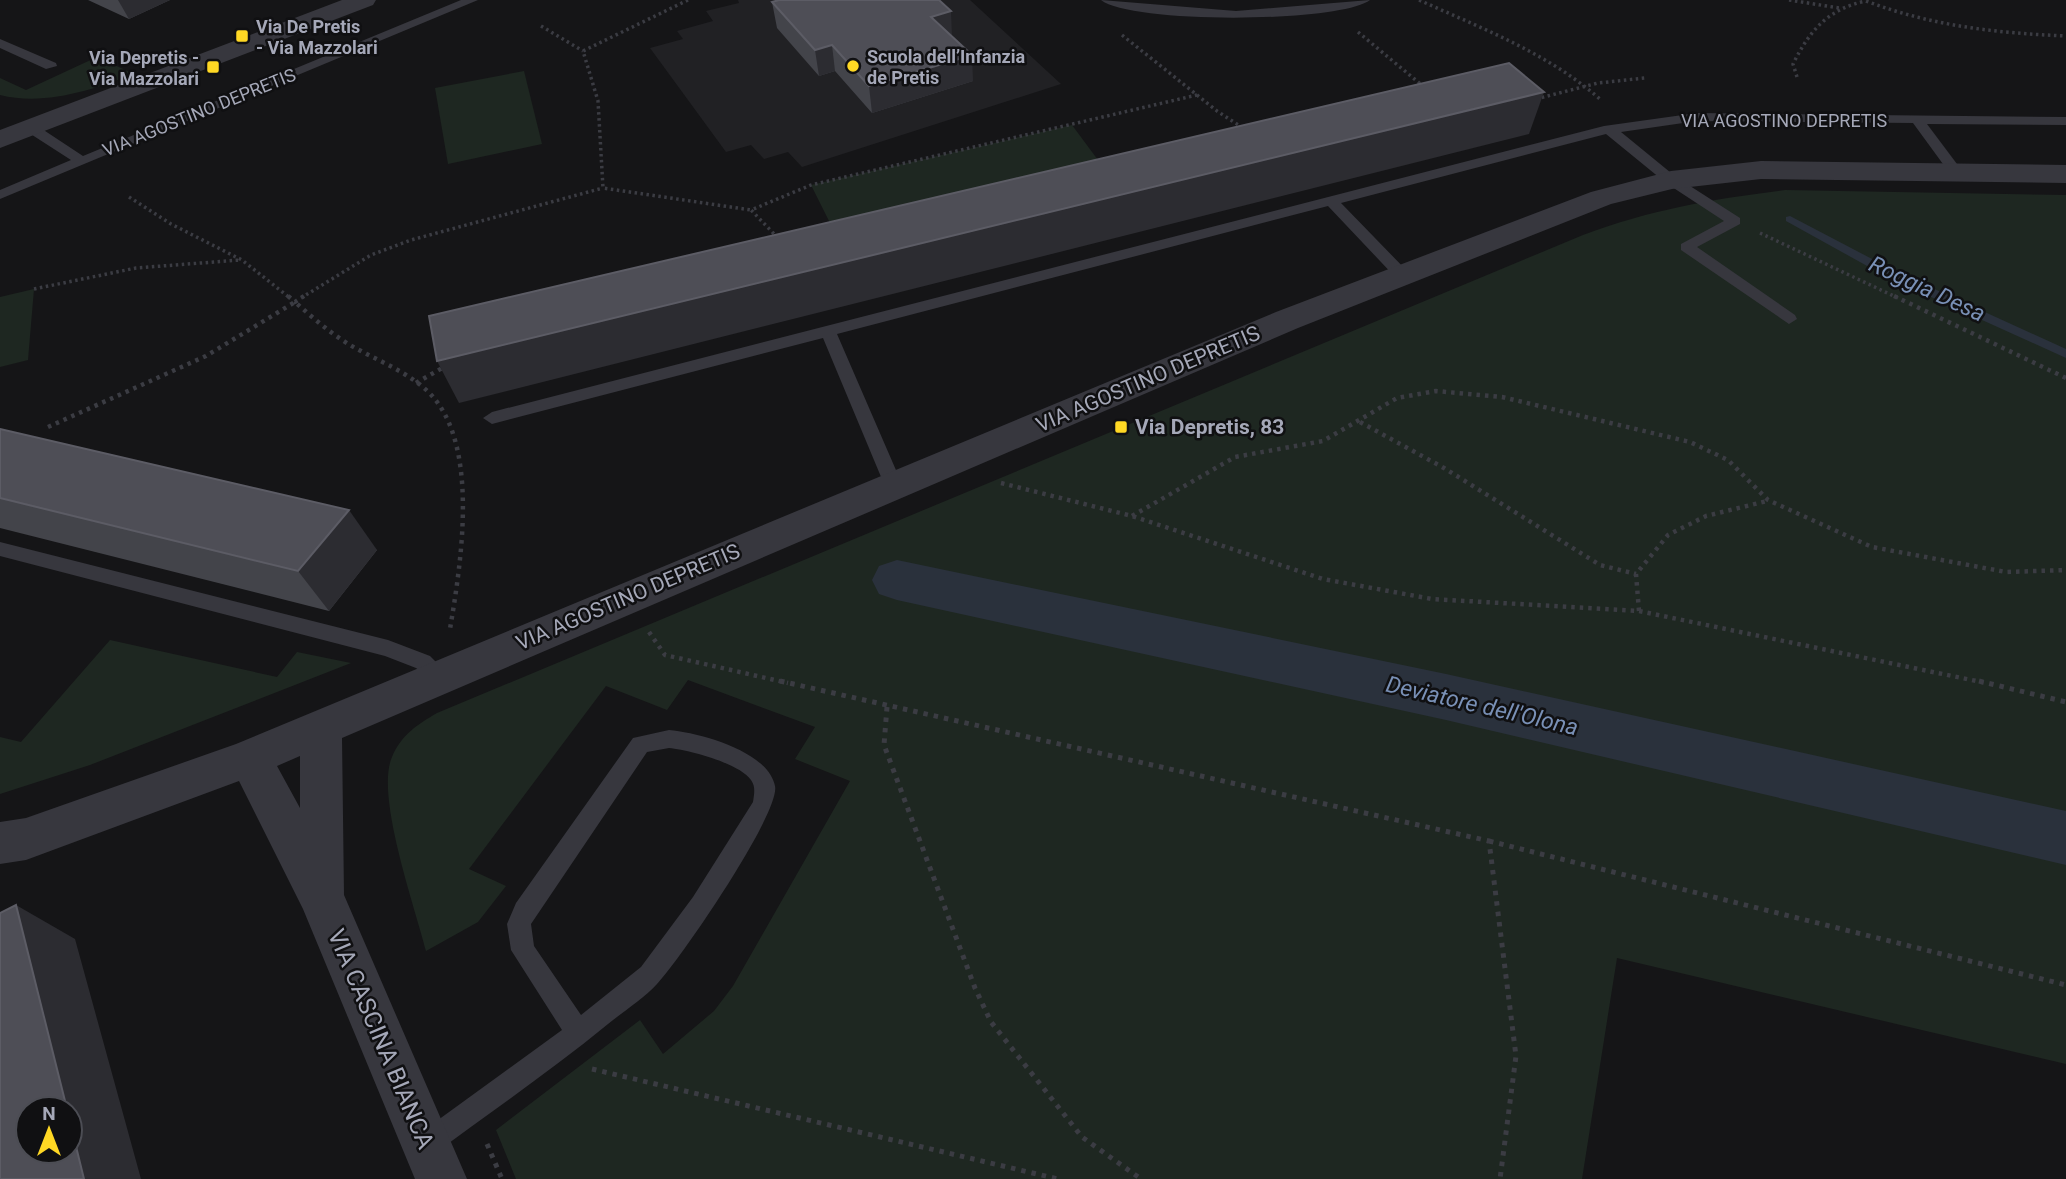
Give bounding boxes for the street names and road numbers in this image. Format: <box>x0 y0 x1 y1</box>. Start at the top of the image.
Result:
street label: VIA AGOSTINO DEPRETIS <box>99 64 299 160</box>
street label: VIA AGOSTINO DEPRETIS <box>1681 110 1887 131</box>
street label: VIA AGOSTINO DEPRETIS <box>1033 321 1263 437</box>
street label: VIA AGOSTINO DEPRETIS <box>513 539 743 655</box>
street label: VIA CASCINA BIANCA <box>322 925 440 1153</box>

